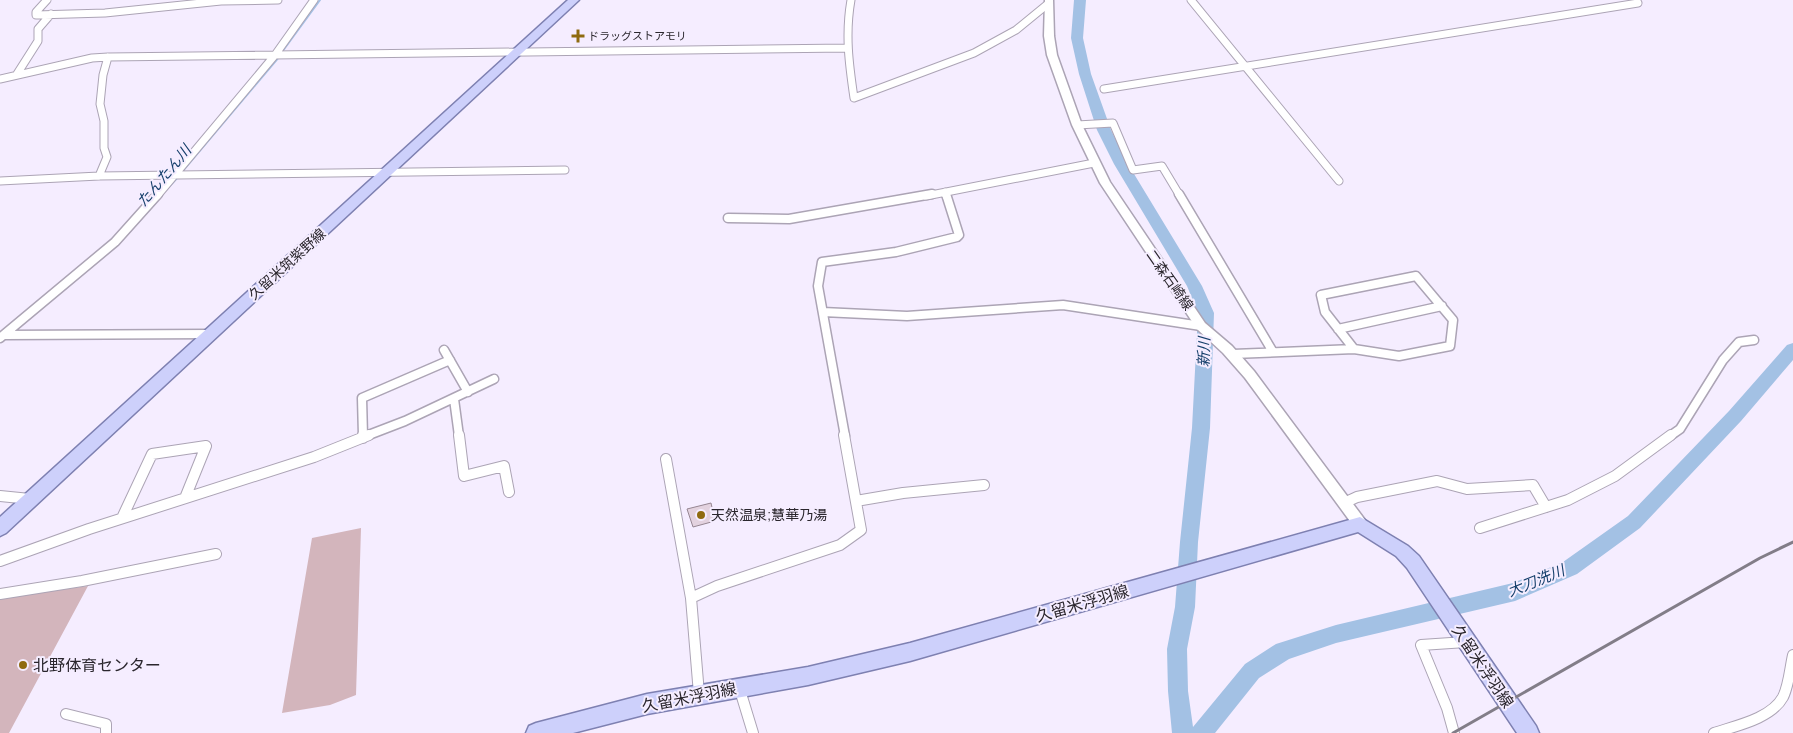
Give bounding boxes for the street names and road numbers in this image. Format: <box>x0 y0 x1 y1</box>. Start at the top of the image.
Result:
street label: 久留米筑紫野線 <box>244 224 329 303</box>
street label: 二森石崎線 <box>1143 246 1198 314</box>
street label: 久留米浮羽線 <box>1033 579 1131 627</box>
street label: 久留米浮羽線 <box>1447 620 1519 712</box>
street label: 久留米浮羽線 <box>640 677 738 717</box>

